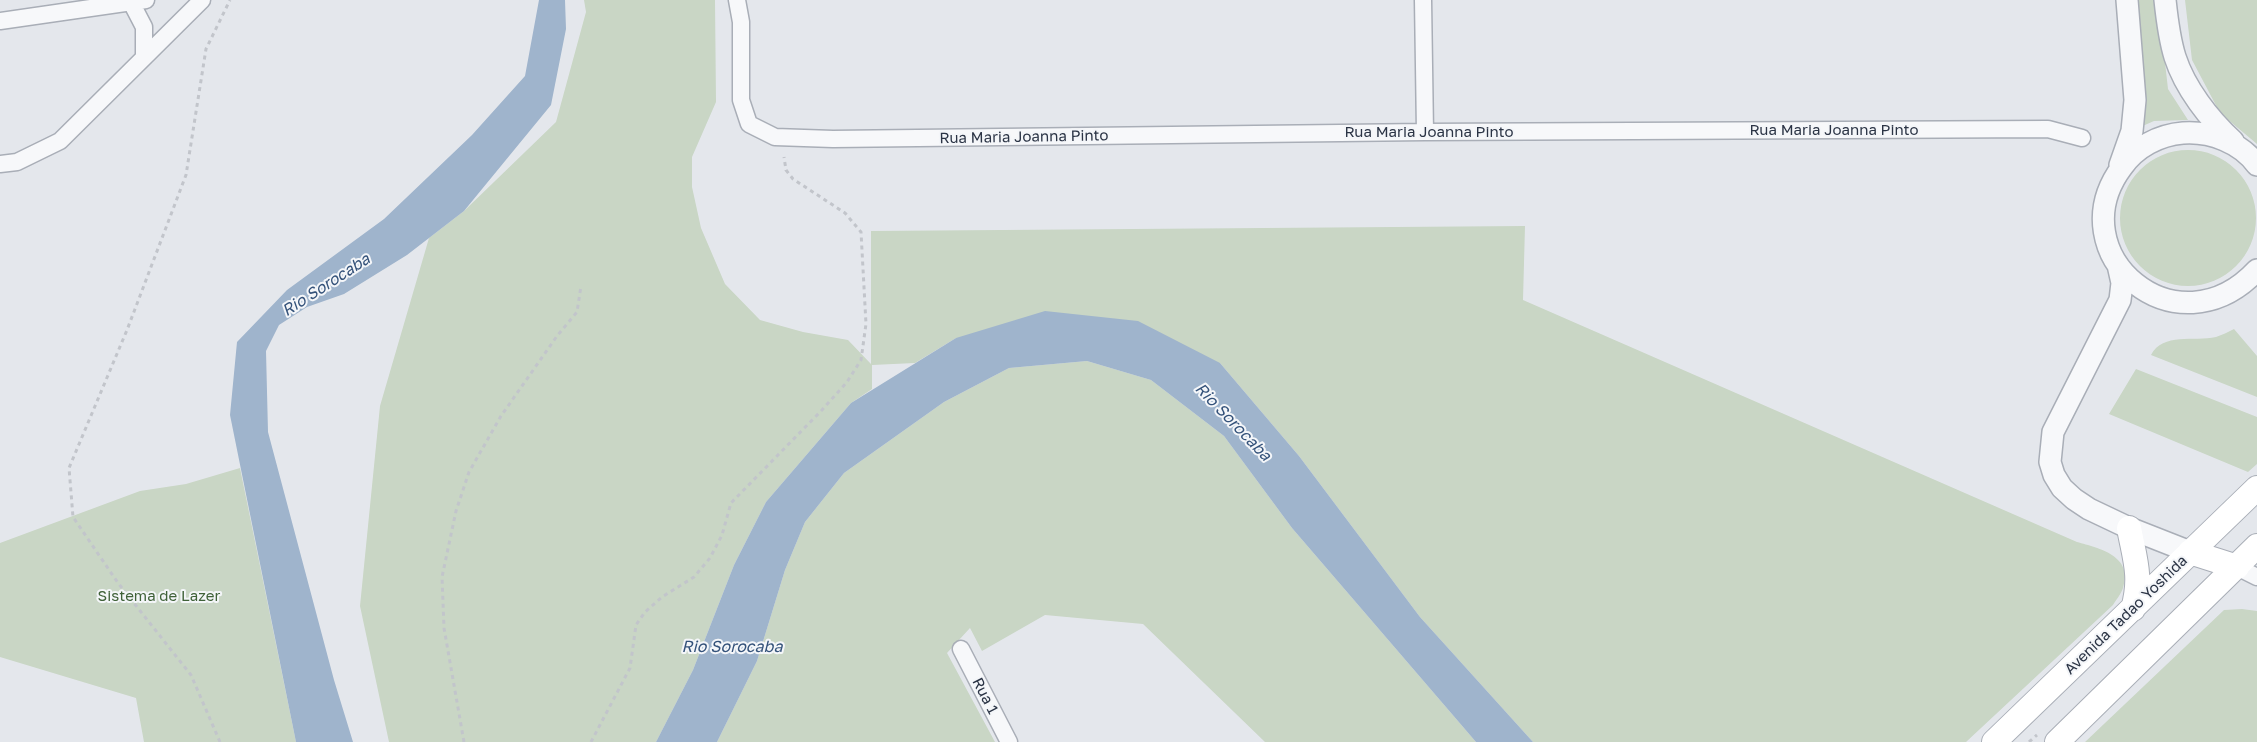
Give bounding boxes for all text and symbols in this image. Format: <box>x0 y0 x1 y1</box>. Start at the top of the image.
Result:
street label: Rua Maria Joanna Pinto <box>1749 121 1919 139</box>
street label: Rua Maria Joanna Pinto <box>1344 123 1514 141</box>
street label: Rua Maria Joanna Pinto <box>939 127 1109 147</box>
water label: Rio Sorocaba <box>278 249 374 321</box>
water label: Rio Sorocaba <box>1191 379 1275 465</box>
street label: Avenida Tadao Yoshida <box>2061 552 2191 678</box>
park label: Sistema de Lazer <box>98 587 220 605</box>
water label: Rio Sorocaba <box>682 637 782 657</box>
street label: Rua 1 <box>968 675 1002 717</box>

